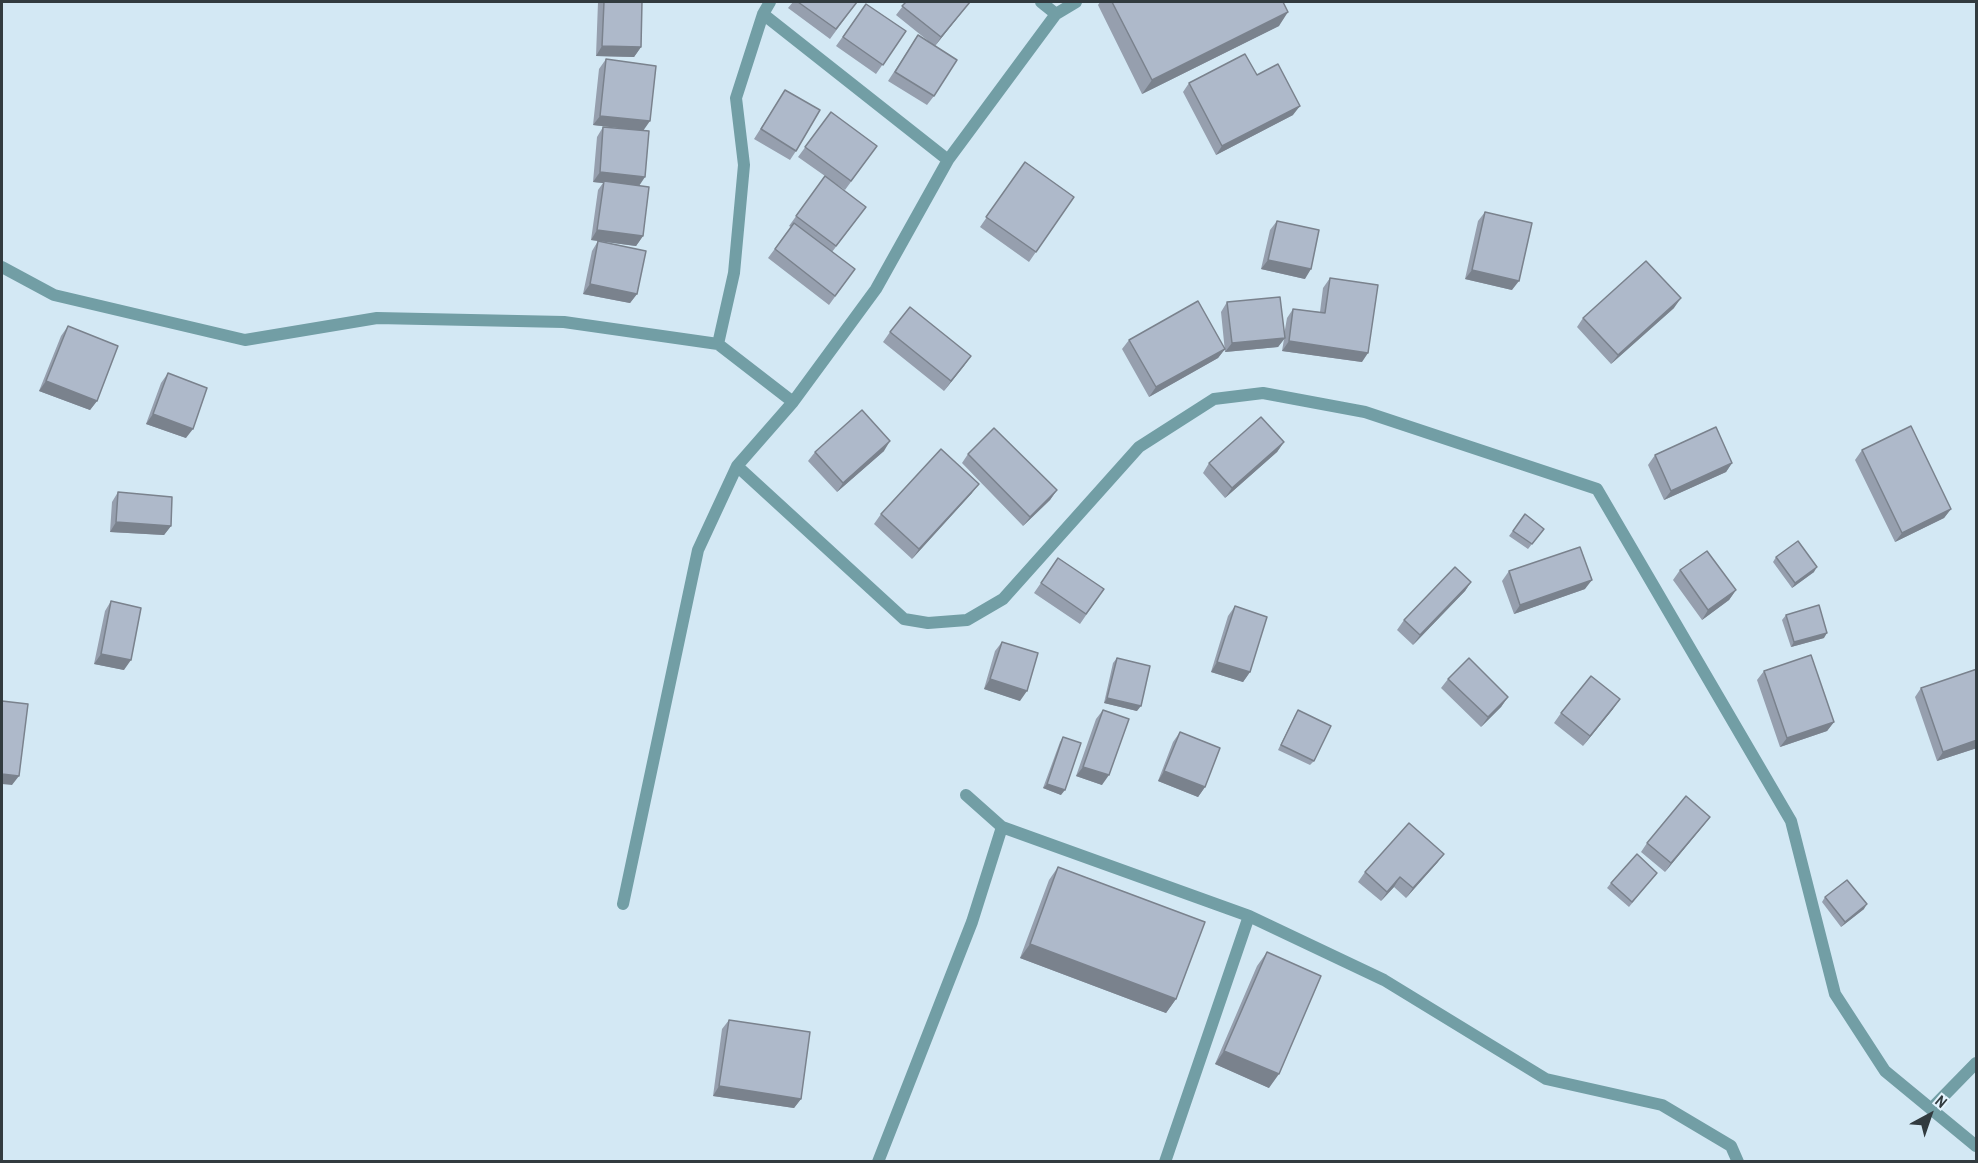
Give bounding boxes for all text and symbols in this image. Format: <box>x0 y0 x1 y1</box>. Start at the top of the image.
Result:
north arrow <box>1900 1085 1960 1145</box>
text: N <box>1931 1090 1952 1113</box>

